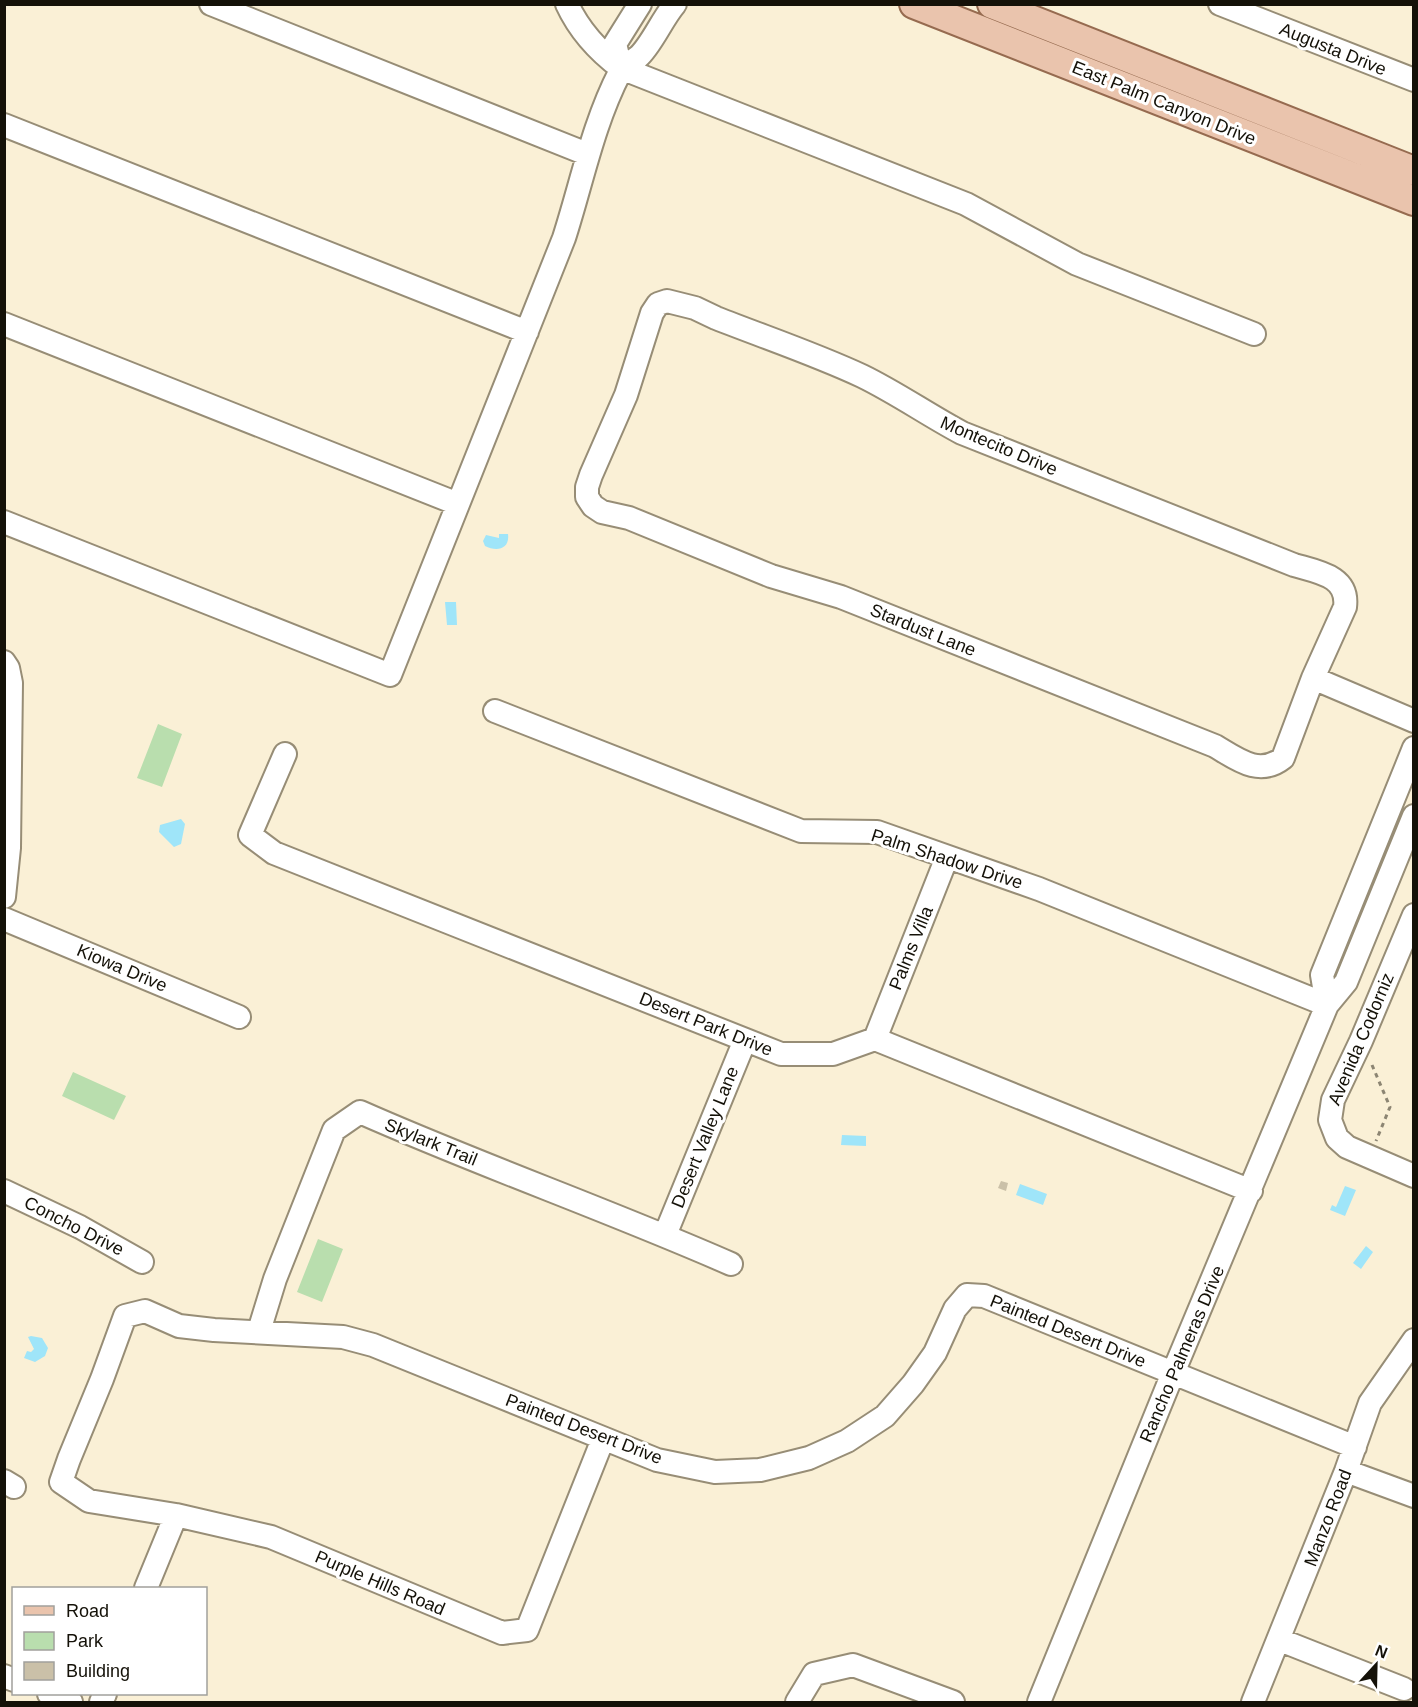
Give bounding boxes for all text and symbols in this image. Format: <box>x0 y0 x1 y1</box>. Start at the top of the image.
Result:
street label: Augusta Drive <box>1277 19 1389 79</box>
street label: East Palm Canyon Drive <box>1069 57 1259 149</box>
street label: Montecito Drive <box>938 412 1060 480</box>
street label: Stardust Lane <box>867 600 979 660</box>
street label: Palm Shadow Drive <box>869 825 1025 893</box>
street label: Palms Villa <box>885 902 937 993</box>
street label: Kiowa Drive <box>74 940 170 996</box>
street label: Avenida Codorniz <box>1324 970 1398 1108</box>
street label: Desert Park Drive <box>636 988 776 1060</box>
street label: Desert Valley Lane <box>667 1063 743 1211</box>
street label: Skylark Trail <box>382 1114 480 1170</box>
street label: Concho Drive <box>21 1192 127 1260</box>
street label: Rancho Palmeras Drive <box>1136 1263 1228 1445</box>
street label: Painted Desert Drive <box>987 1291 1149 1371</box>
street label: Painted Desert Drive <box>503 1390 665 1468</box>
street label: Manzo Road <box>1300 1467 1356 1569</box>
street label: Purple Hills Road <box>312 1547 448 1619</box>
legend <box>12 1587 207 1695</box>
text: Road <box>66 1601 109 1621</box>
text: Park <box>66 1631 104 1651</box>
north arrow <box>1346 1635 1406 1695</box>
text: N <box>1373 1642 1390 1662</box>
text: Building <box>66 1661 130 1681</box>

